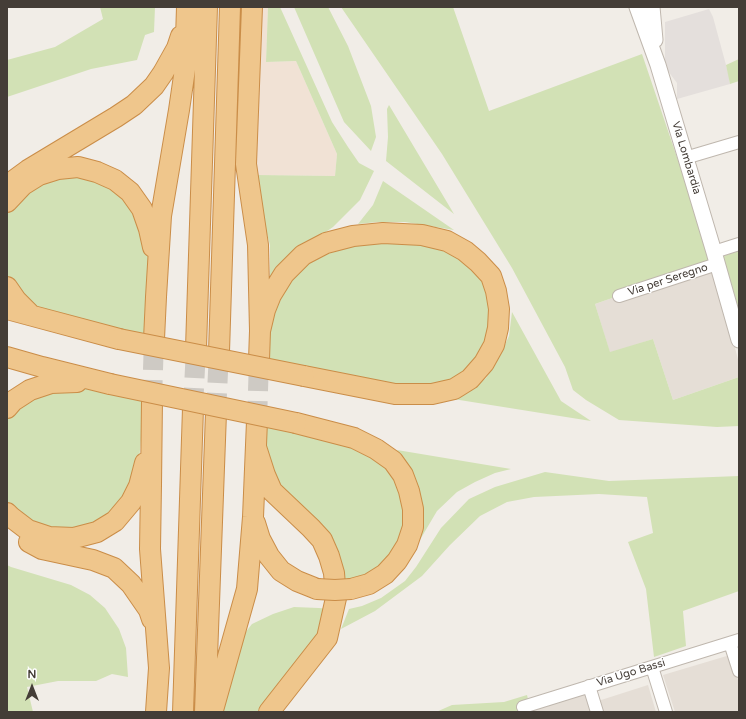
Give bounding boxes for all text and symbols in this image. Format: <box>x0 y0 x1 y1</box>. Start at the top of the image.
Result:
street label: Via Lombardia <box>669 120 703 196</box>
street label: Via per Seregno <box>626 261 710 299</box>
street label: Via Ugo Bassi <box>595 656 667 690</box>
north arrow <box>12 667 52 707</box>
text: N <box>28 668 36 681</box>

